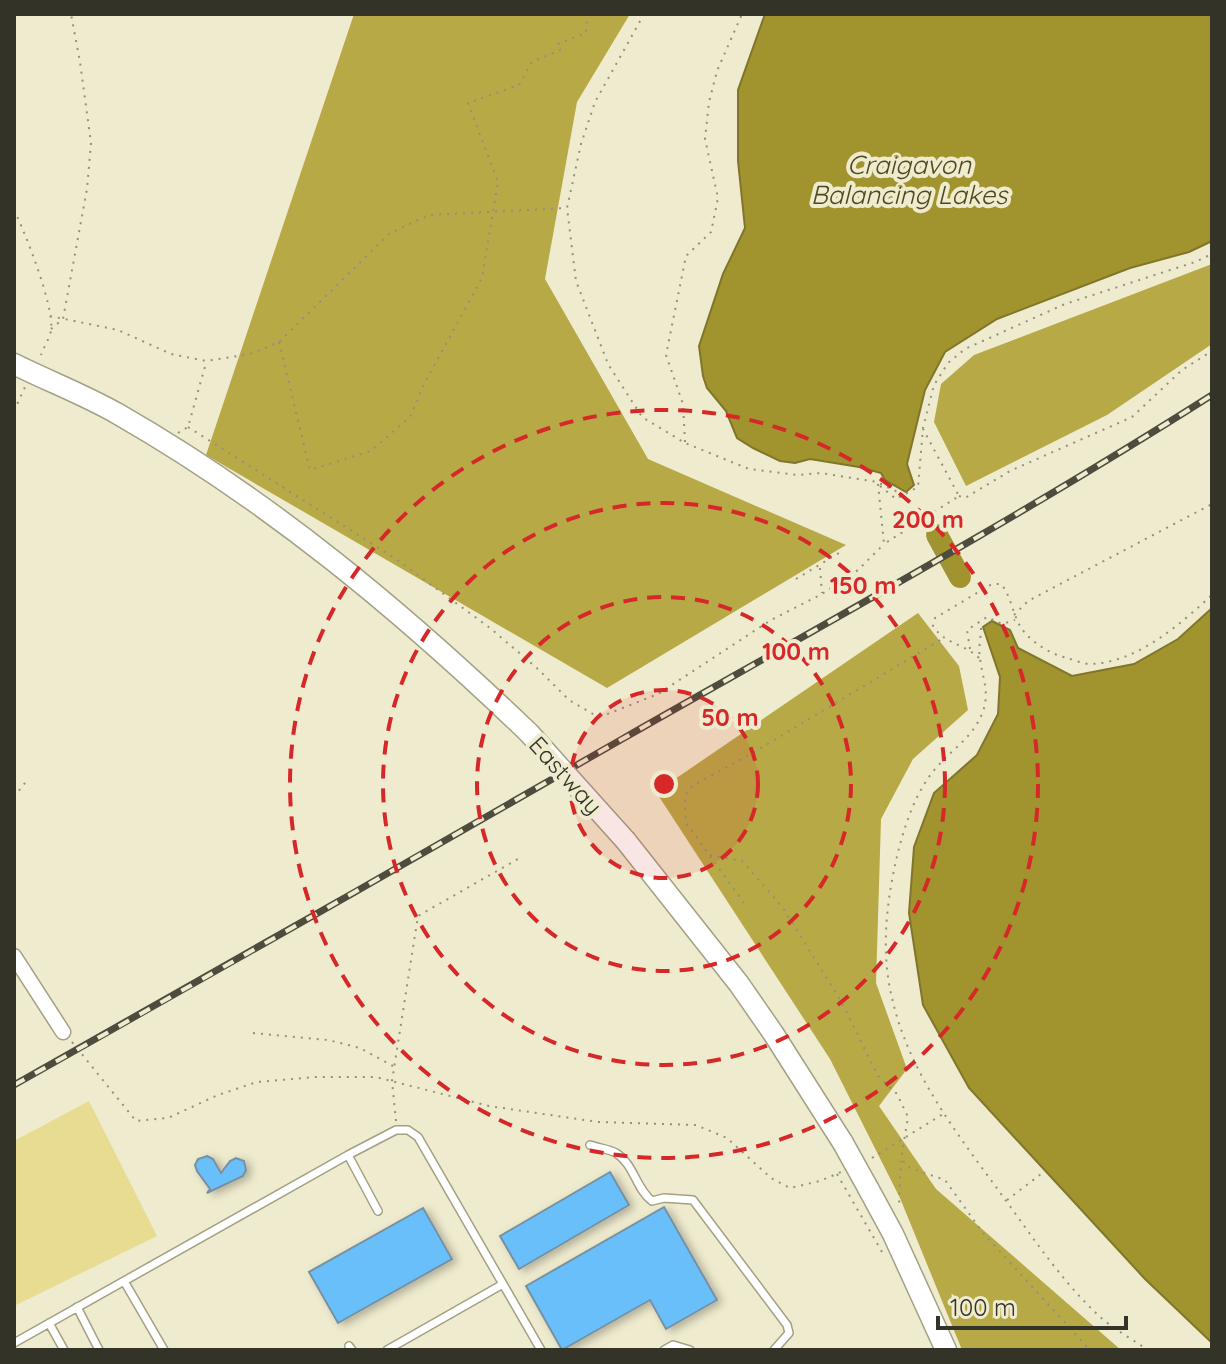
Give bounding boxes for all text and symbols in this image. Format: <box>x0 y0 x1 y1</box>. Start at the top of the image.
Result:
water label: Craigavon Balancing Lakes <box>811 148 1009 211</box>
text: 200 m <box>892 504 964 534</box>
text: 150 m <box>830 570 896 600</box>
text: 100 m <box>762 636 830 666</box>
text: 50 m <box>701 702 759 732</box>
street label: Eastway <box>523 730 609 820</box>
centre of rings <box>650 770 678 798</box>
scale bar <box>938 1280 1126 1330</box>
text: 100 m <box>950 1292 1016 1322</box>

